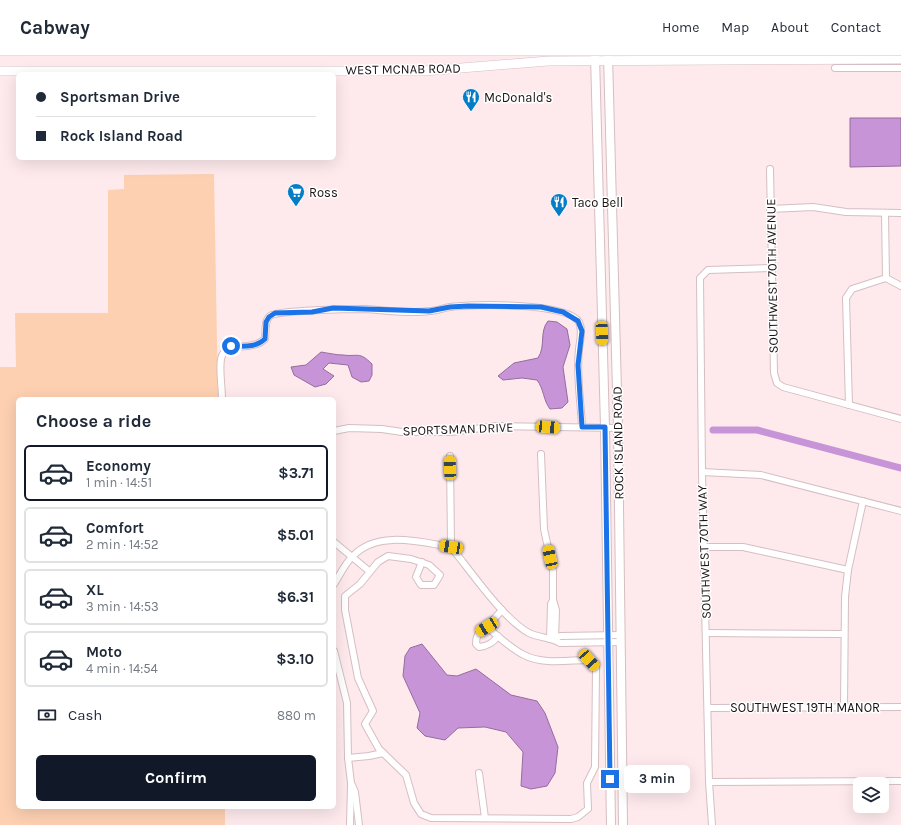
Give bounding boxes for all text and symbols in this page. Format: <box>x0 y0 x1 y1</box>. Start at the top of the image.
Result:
text: Cabway <box>20 17 90 39</box>
text: Home <box>662 19 699 36</box>
text: Map <box>721 19 749 36</box>
text: About <box>771 19 809 36</box>
text: Contact <box>831 19 881 36</box>
street label: WEST MCNAB ROAD <box>345 60 461 78</box>
restaurant icon: McDonald's <box>461 87 481 112</box>
text: Sportsman Drive <box>60 88 180 106</box>
place label: McDonald's <box>484 90 553 105</box>
text: Rock Island Road <box>60 127 183 145</box>
supermarket icon: Ross <box>286 182 306 207</box>
place label: Ross <box>309 185 338 200</box>
restaurant icon: Taco Bell <box>549 192 569 217</box>
place label: Taco Bell <box>572 195 623 210</box>
street label: SOUTHWEST 70TH AVENUE <box>763 198 781 354</box>
car <box>596 321 608 345</box>
route start <box>222 337 240 355</box>
street label: ROCK ISLAND ROAD <box>610 386 626 500</box>
text: Choose a ride <box>36 410 151 432</box>
street label: SPORTSMAN DRIVE <box>402 420 514 438</box>
car <box>536 420 560 434</box>
icon: car <box>38 455 74 491</box>
car <box>444 456 456 480</box>
text: Economy <box>86 457 151 475</box>
text: $3.71 <box>278 464 314 482</box>
text: 1 min · 14:51 <box>86 475 152 490</box>
street label: SOUTHWEST 70TH WAY <box>694 485 714 619</box>
icon: car <box>38 517 74 553</box>
text: Comfort <box>86 519 144 537</box>
text: $5.01 <box>277 526 314 544</box>
text: 2 min · 14:52 <box>86 537 158 552</box>
car <box>438 539 464 555</box>
car <box>542 544 558 570</box>
icon: car <box>38 579 74 615</box>
text: XL <box>86 581 104 599</box>
text: $6.31 <box>277 588 314 606</box>
text: 3 min · 14:53 <box>86 599 159 614</box>
car <box>474 616 500 638</box>
icon: car <box>38 641 74 677</box>
text: Moto <box>86 643 122 661</box>
car <box>577 647 601 673</box>
text: $3.10 <box>276 650 314 668</box>
text: 4 min · 14:54 <box>86 661 158 676</box>
street label: SOUTHWEST 19TH MANOR <box>730 700 880 715</box>
icon: cash <box>36 704 58 726</box>
text: Cash <box>68 706 102 724</box>
text: 880 m <box>277 708 316 723</box>
button: Confirm <box>36 755 316 801</box>
callout: 3 min <box>624 765 690 793</box>
route end <box>601 770 619 788</box>
text: 3 min <box>639 771 675 786</box>
map controls <box>853 777 889 813</box>
button: layers <box>853 777 889 813</box>

